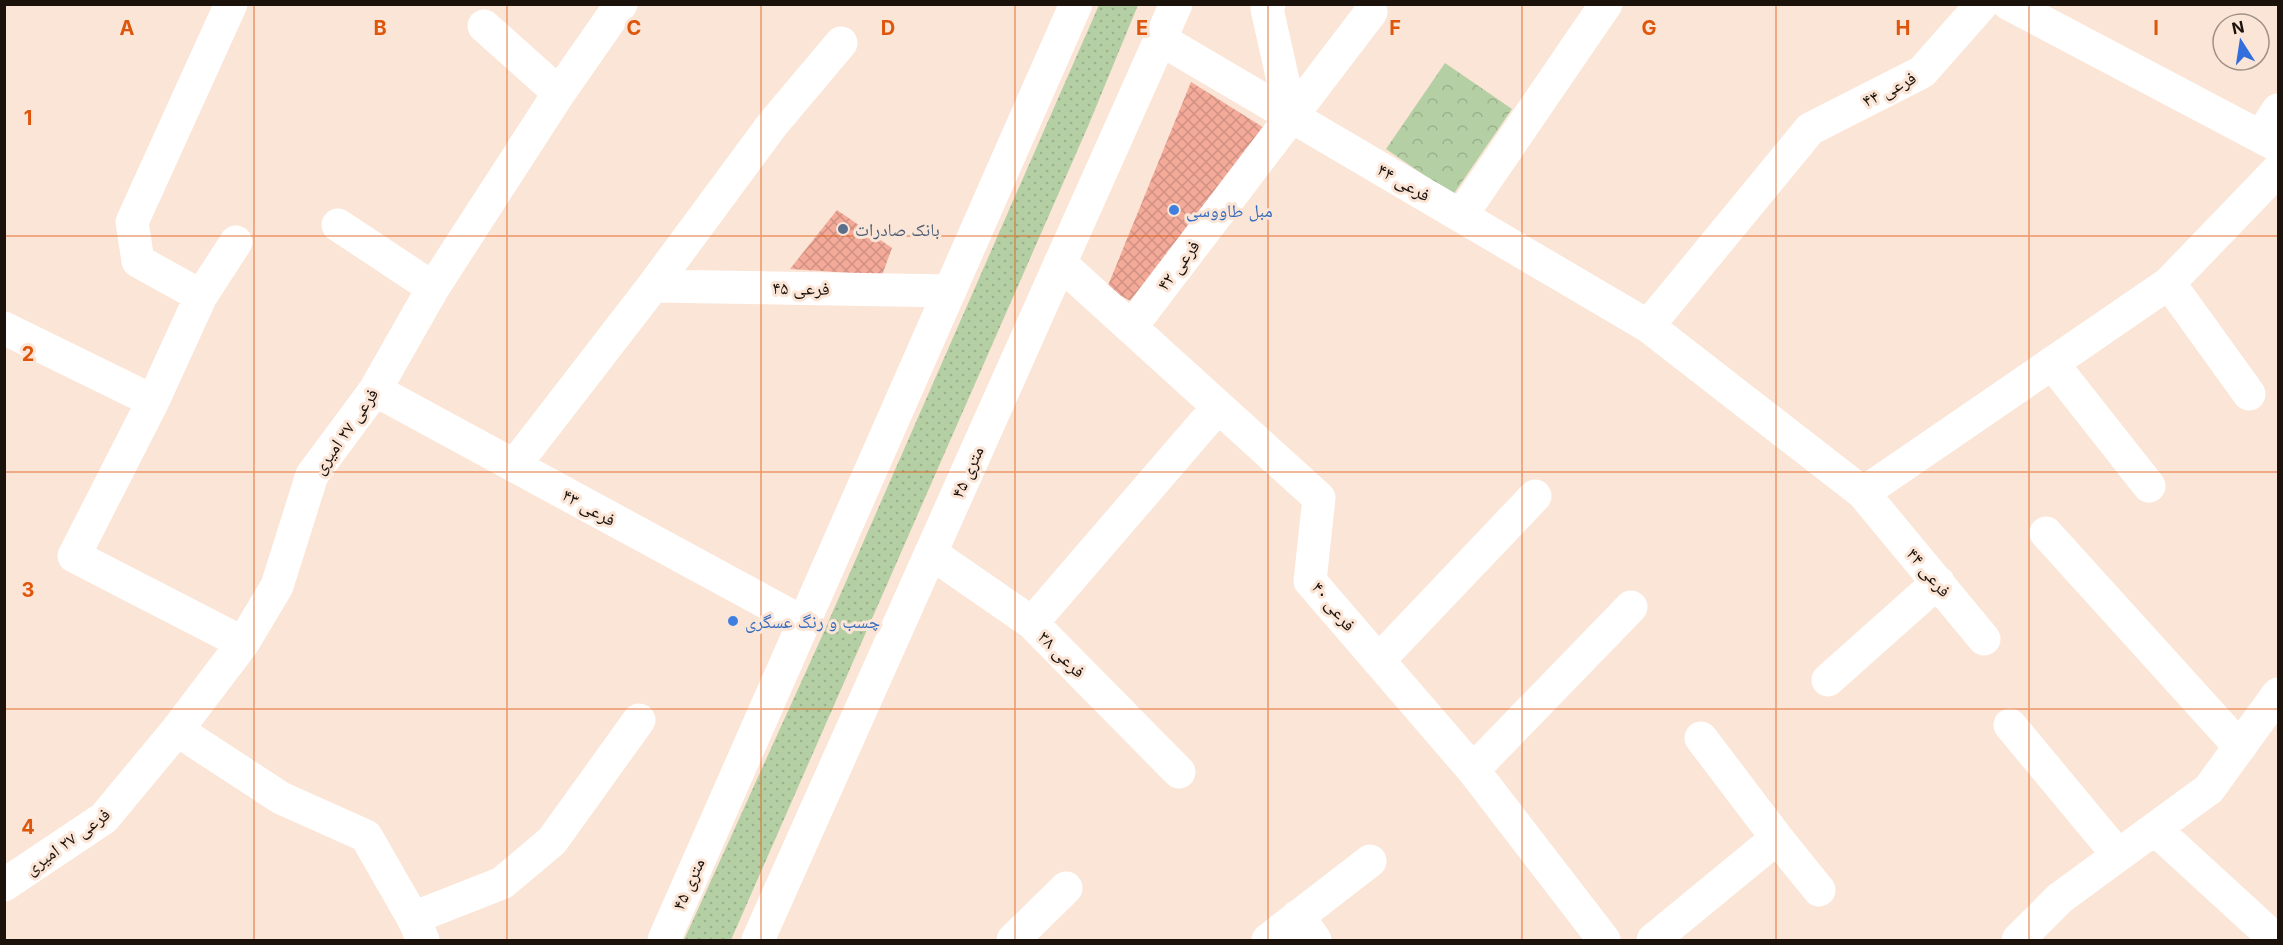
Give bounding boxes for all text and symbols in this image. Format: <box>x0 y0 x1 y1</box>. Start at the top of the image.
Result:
north arrow <box>2211 12 2271 72</box>
text: A <box>120 16 135 40</box>
text: B <box>373 16 387 40</box>
text: C <box>627 16 641 40</box>
text: D <box>881 16 895 40</box>
text: E <box>1136 16 1148 40</box>
text: F <box>1389 16 1401 40</box>
text: G <box>1641 16 1657 40</box>
text: H <box>1896 16 1910 40</box>
text: I <box>2153 16 2159 40</box>
text: N <box>2230 16 2246 38</box>
street label: فرعی ۴۴ <box>1859 67 1920 112</box>
text: 1 <box>24 106 32 130</box>
street label: فرعی ۴۴ <box>1373 159 1434 206</box>
place label: مبل طاووسی <box>1186 200 1273 222</box>
marker: مبل طاووسی <box>1167 203 1181 217</box>
place label: بانک صادرات <box>855 219 940 240</box>
marker: بانک صادرات <box>836 222 850 236</box>
street label: فرعی ۴۲ <box>1152 236 1204 295</box>
street label: فرعی ۴۵ <box>772 277 830 300</box>
text: 2 <box>22 342 34 366</box>
street label: فرعی ۲۷ امیری <box>308 384 383 479</box>
street label: ۴۵ متری <box>946 443 989 501</box>
street label: فرعی ۴۳ <box>558 484 619 531</box>
street label: فرعی ۴۴ <box>1902 543 1956 601</box>
street label: فرعی ۴۰ <box>1307 577 1360 636</box>
text: 3 <box>22 578 34 602</box>
place label: چسب و رنگ عسگری <box>745 611 880 633</box>
marker: چسب و رنگ عسگری <box>726 614 740 628</box>
street label: فرعی ۳۸ <box>1034 626 1090 682</box>
street label: فرعی ۲۷ امیری <box>20 803 114 880</box>
text: 4 <box>21 815 35 839</box>
street label: ۴۵ متری <box>667 855 710 913</box>

